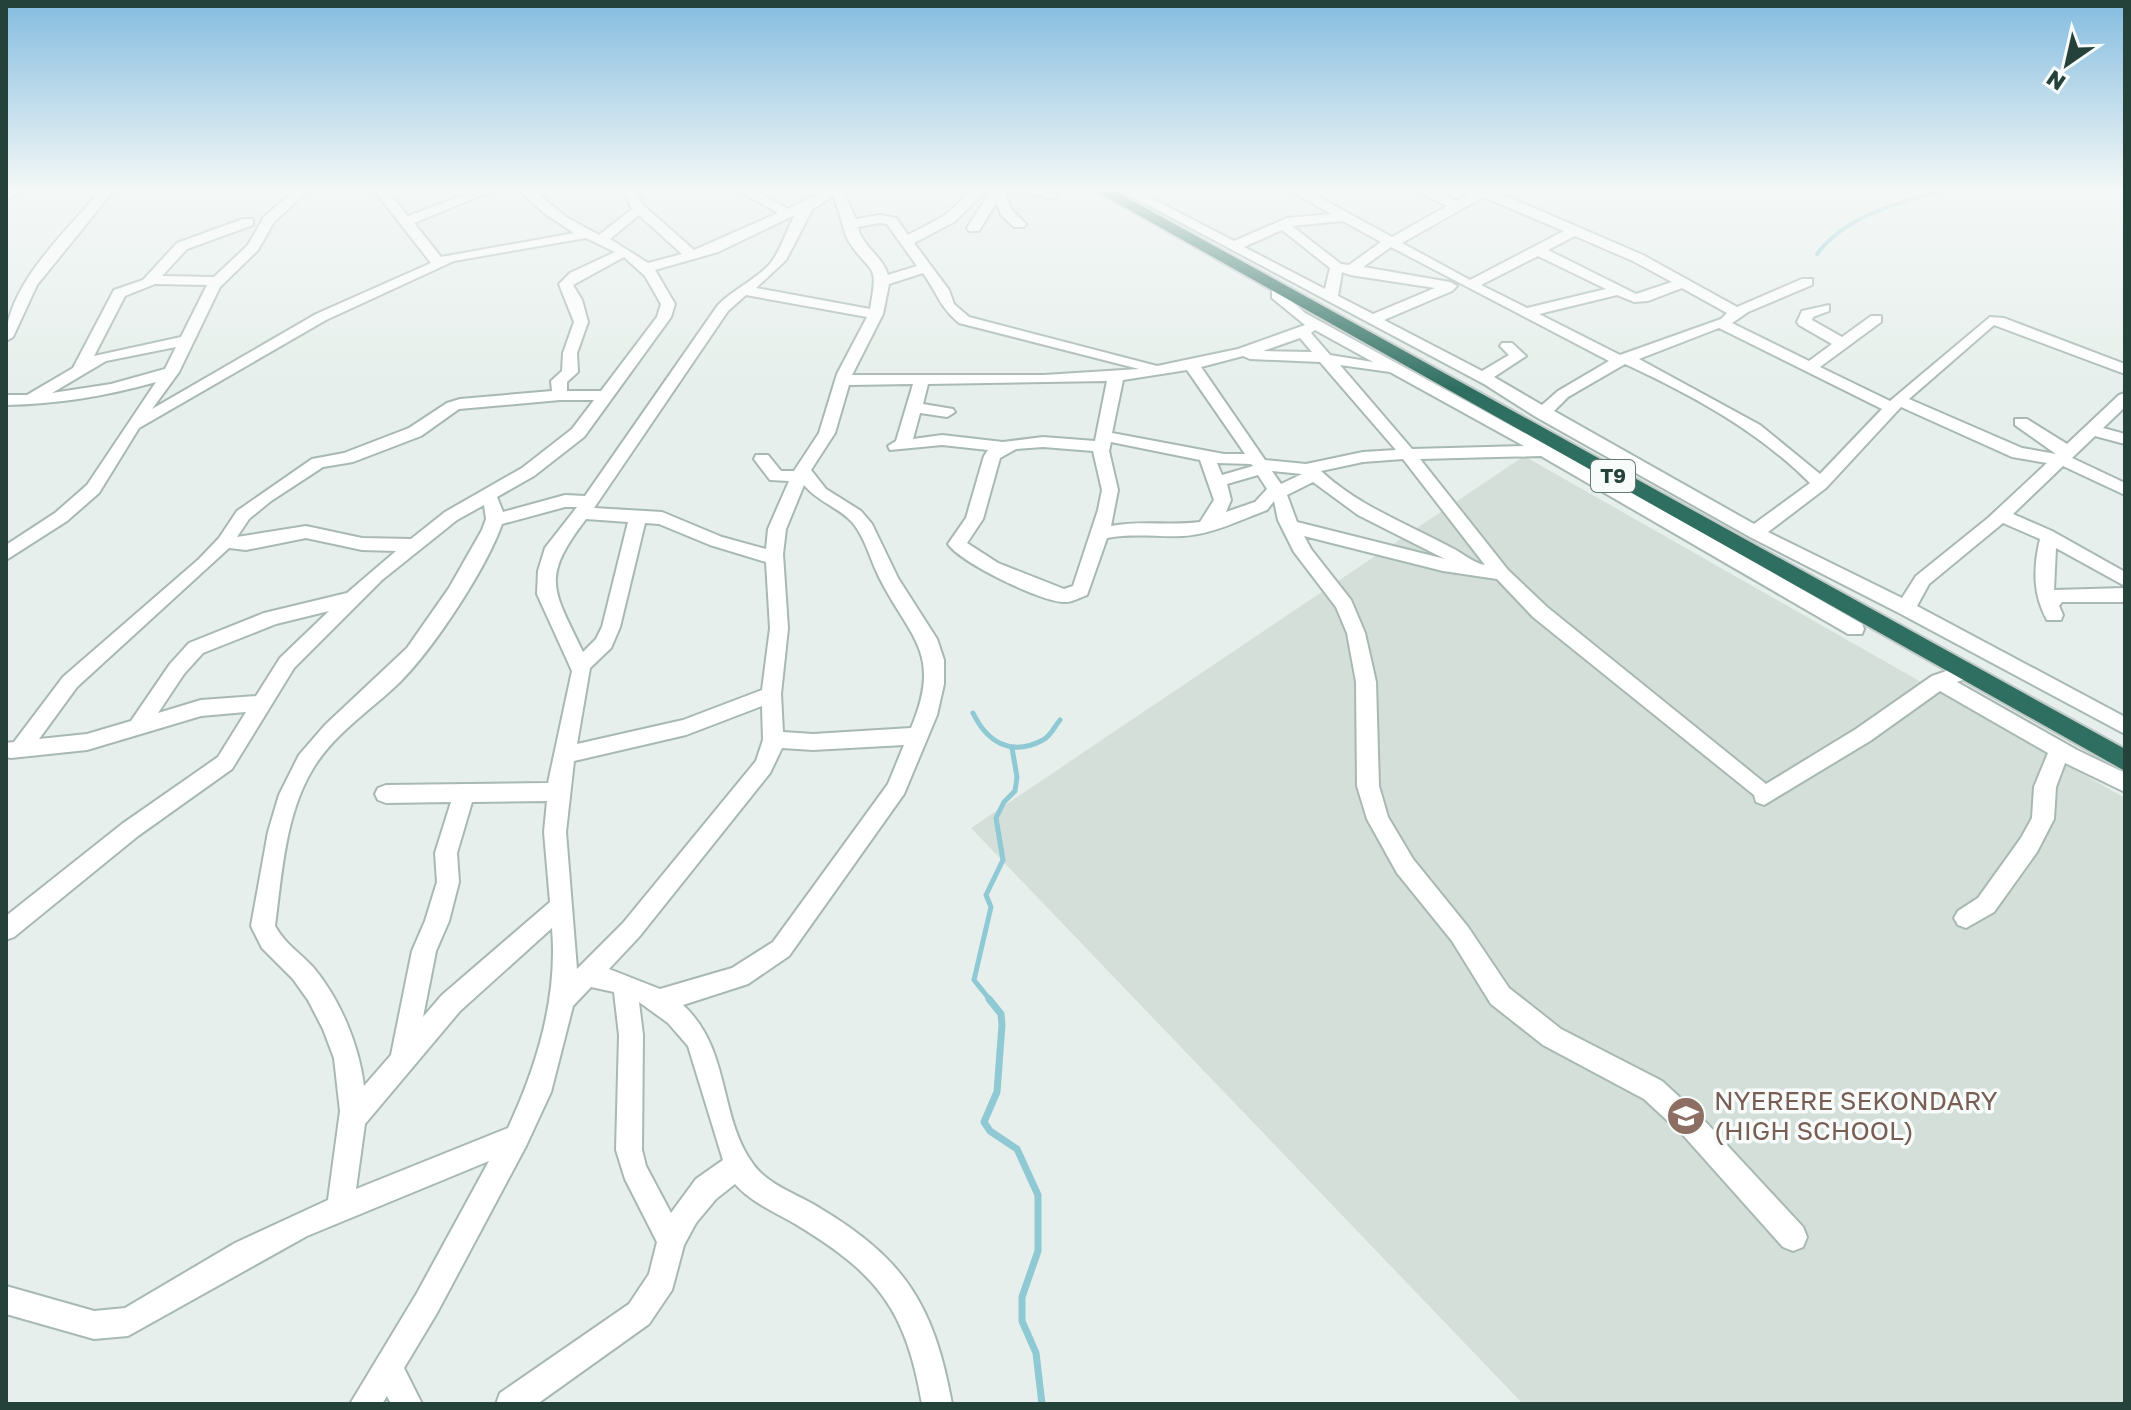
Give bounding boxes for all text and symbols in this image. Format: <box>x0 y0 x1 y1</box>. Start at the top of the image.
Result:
north arrow <box>2027 24 2107 104</box>
text: N <box>2041 65 2070 97</box>
road number: T9 <box>1591 460 1635 492</box>
place label: NYERERE SEKONDARY (HIGH SCHOOL) <box>1714 1085 1998 1146</box>
school or university icon: NYERERE SEKONDARY (HIGH SCHOOL) <box>1665 1095 1707 1137</box>

